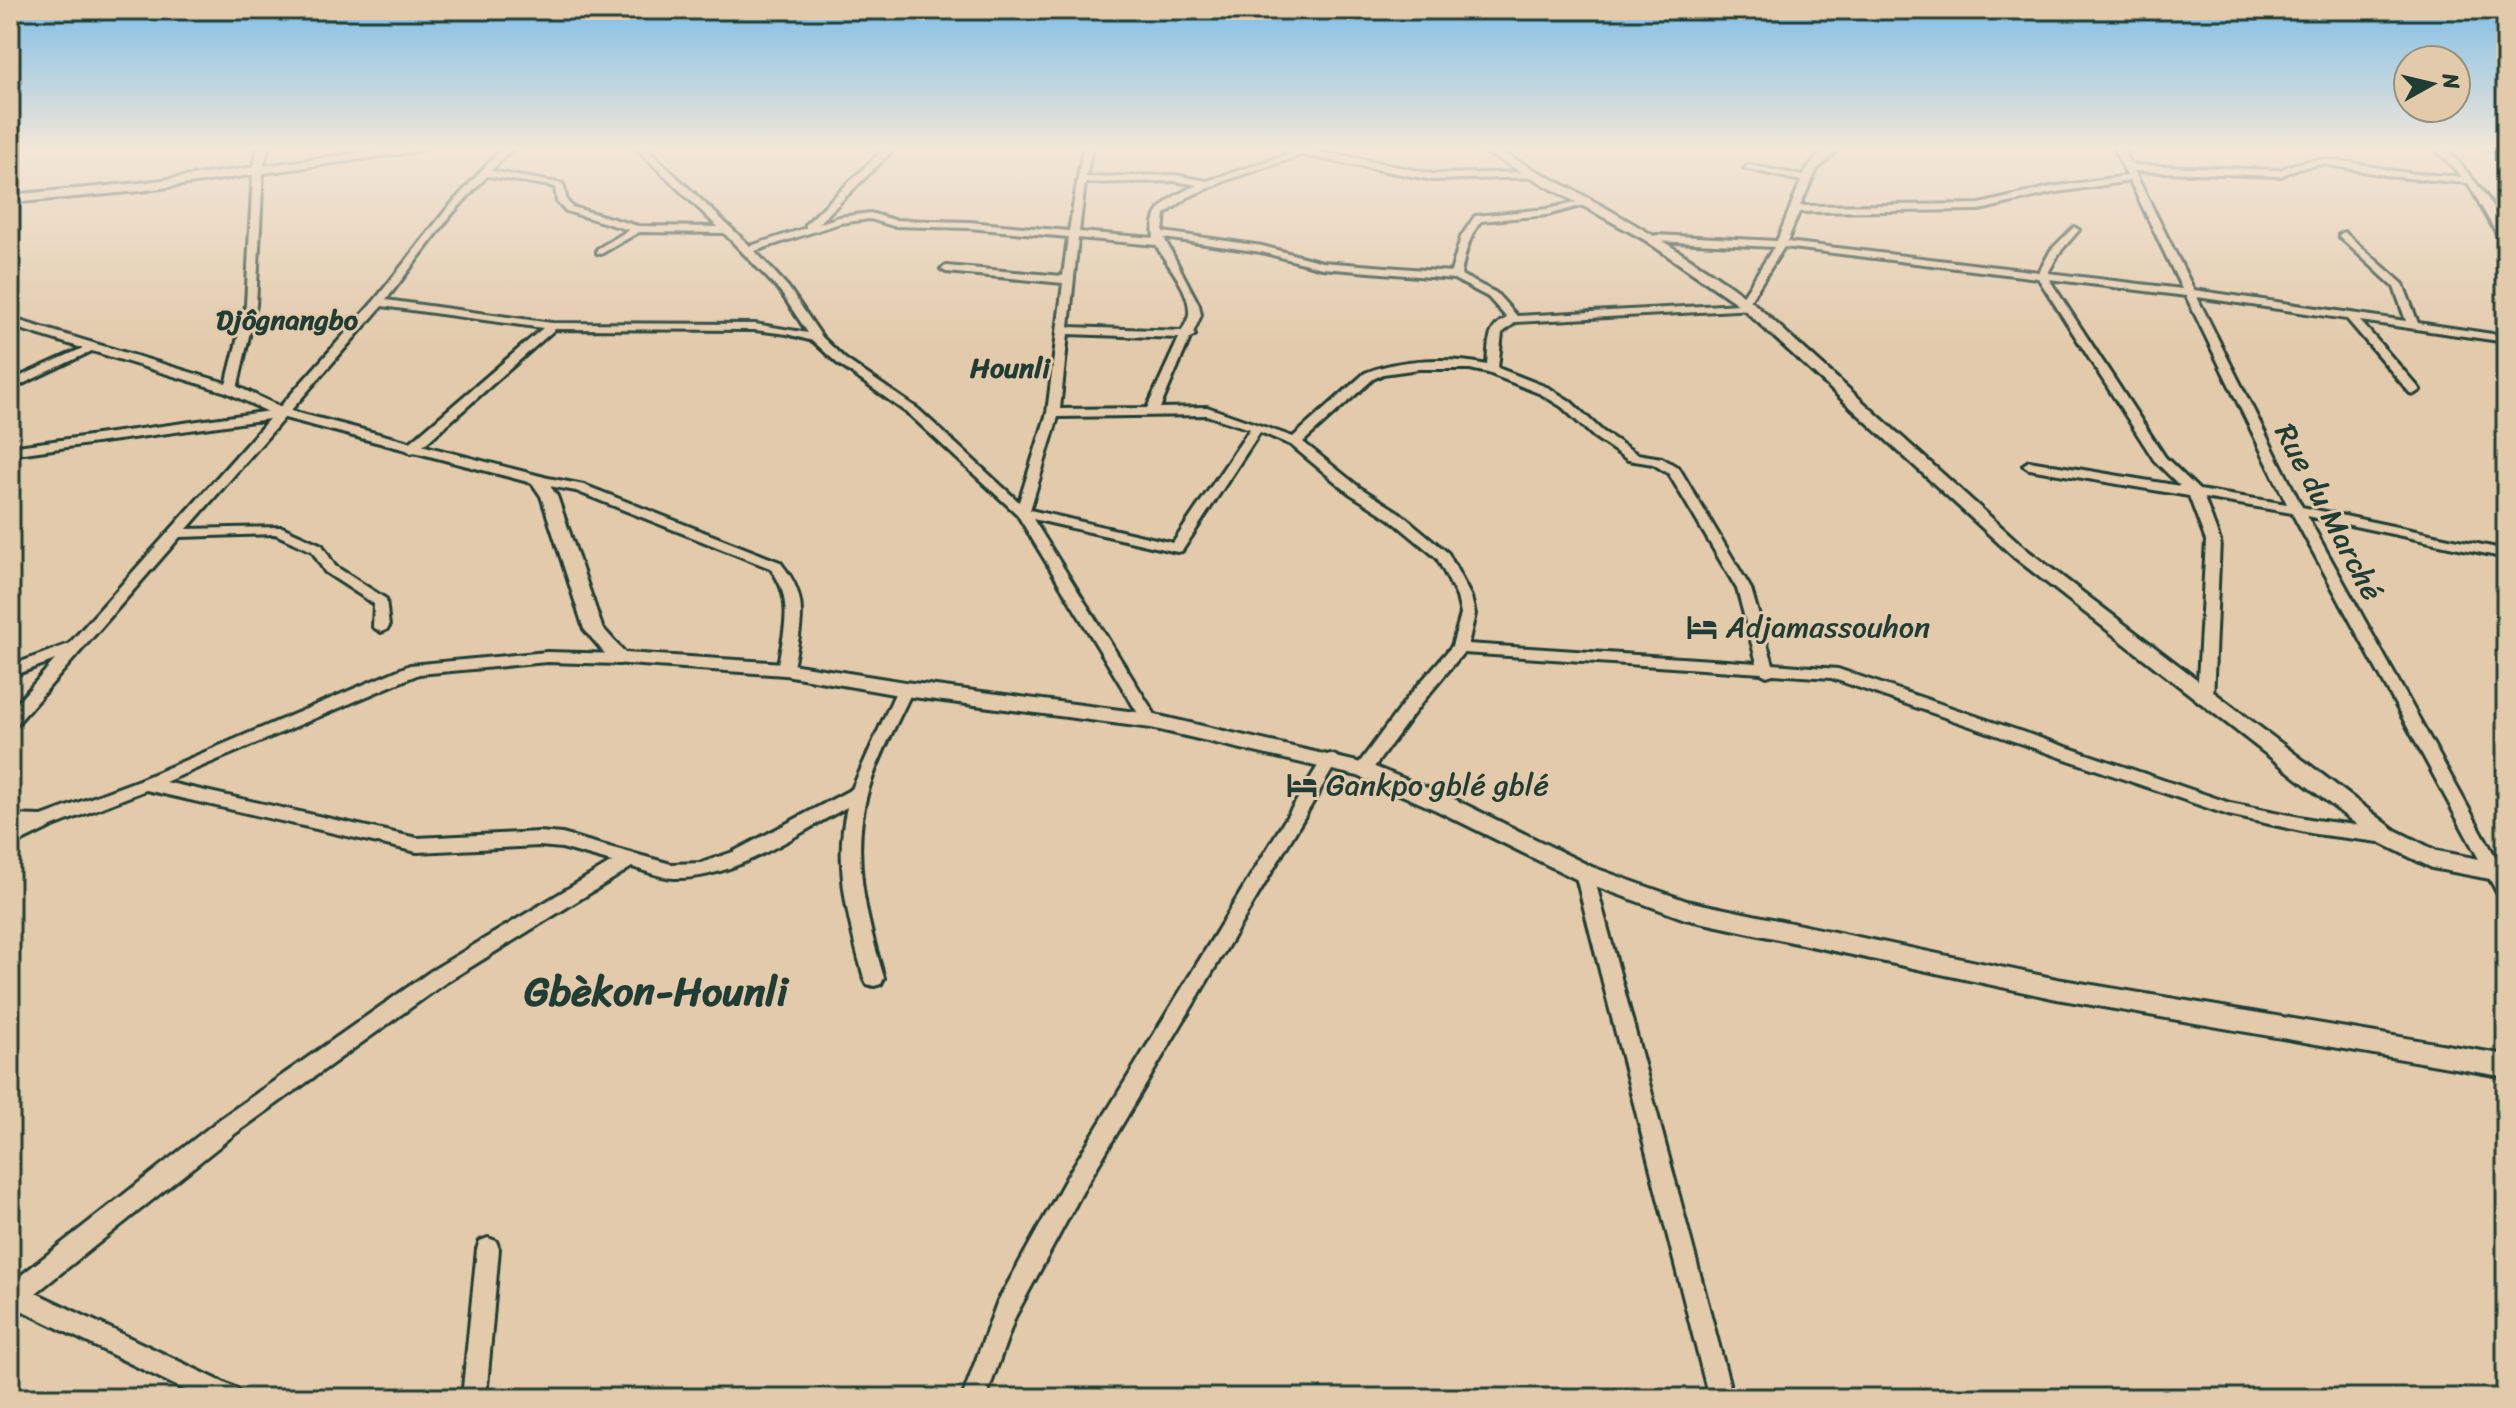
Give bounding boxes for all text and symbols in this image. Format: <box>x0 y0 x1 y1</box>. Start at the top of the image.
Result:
north arrow <box>2392 44 2472 124</box>
text: N <box>2431 70 2472 92</box>
district label: Djôgnangbo <box>216 295 359 344</box>
district label: Hounli <box>970 343 1051 392</box>
street label: Rue du Marché <box>2259 413 2399 611</box>
place label: Adjamassouhon <box>1725 600 1930 654</box>
hotel icon: Adjamassouhon <box>1685 610 1719 644</box>
place label: Gankpo gblé gblé <box>1326 758 1549 812</box>
hotel icon: Gankpo gblé gblé <box>1285 768 1319 802</box>
district label: Gbèkon-Hounli <box>524 956 790 1027</box>

